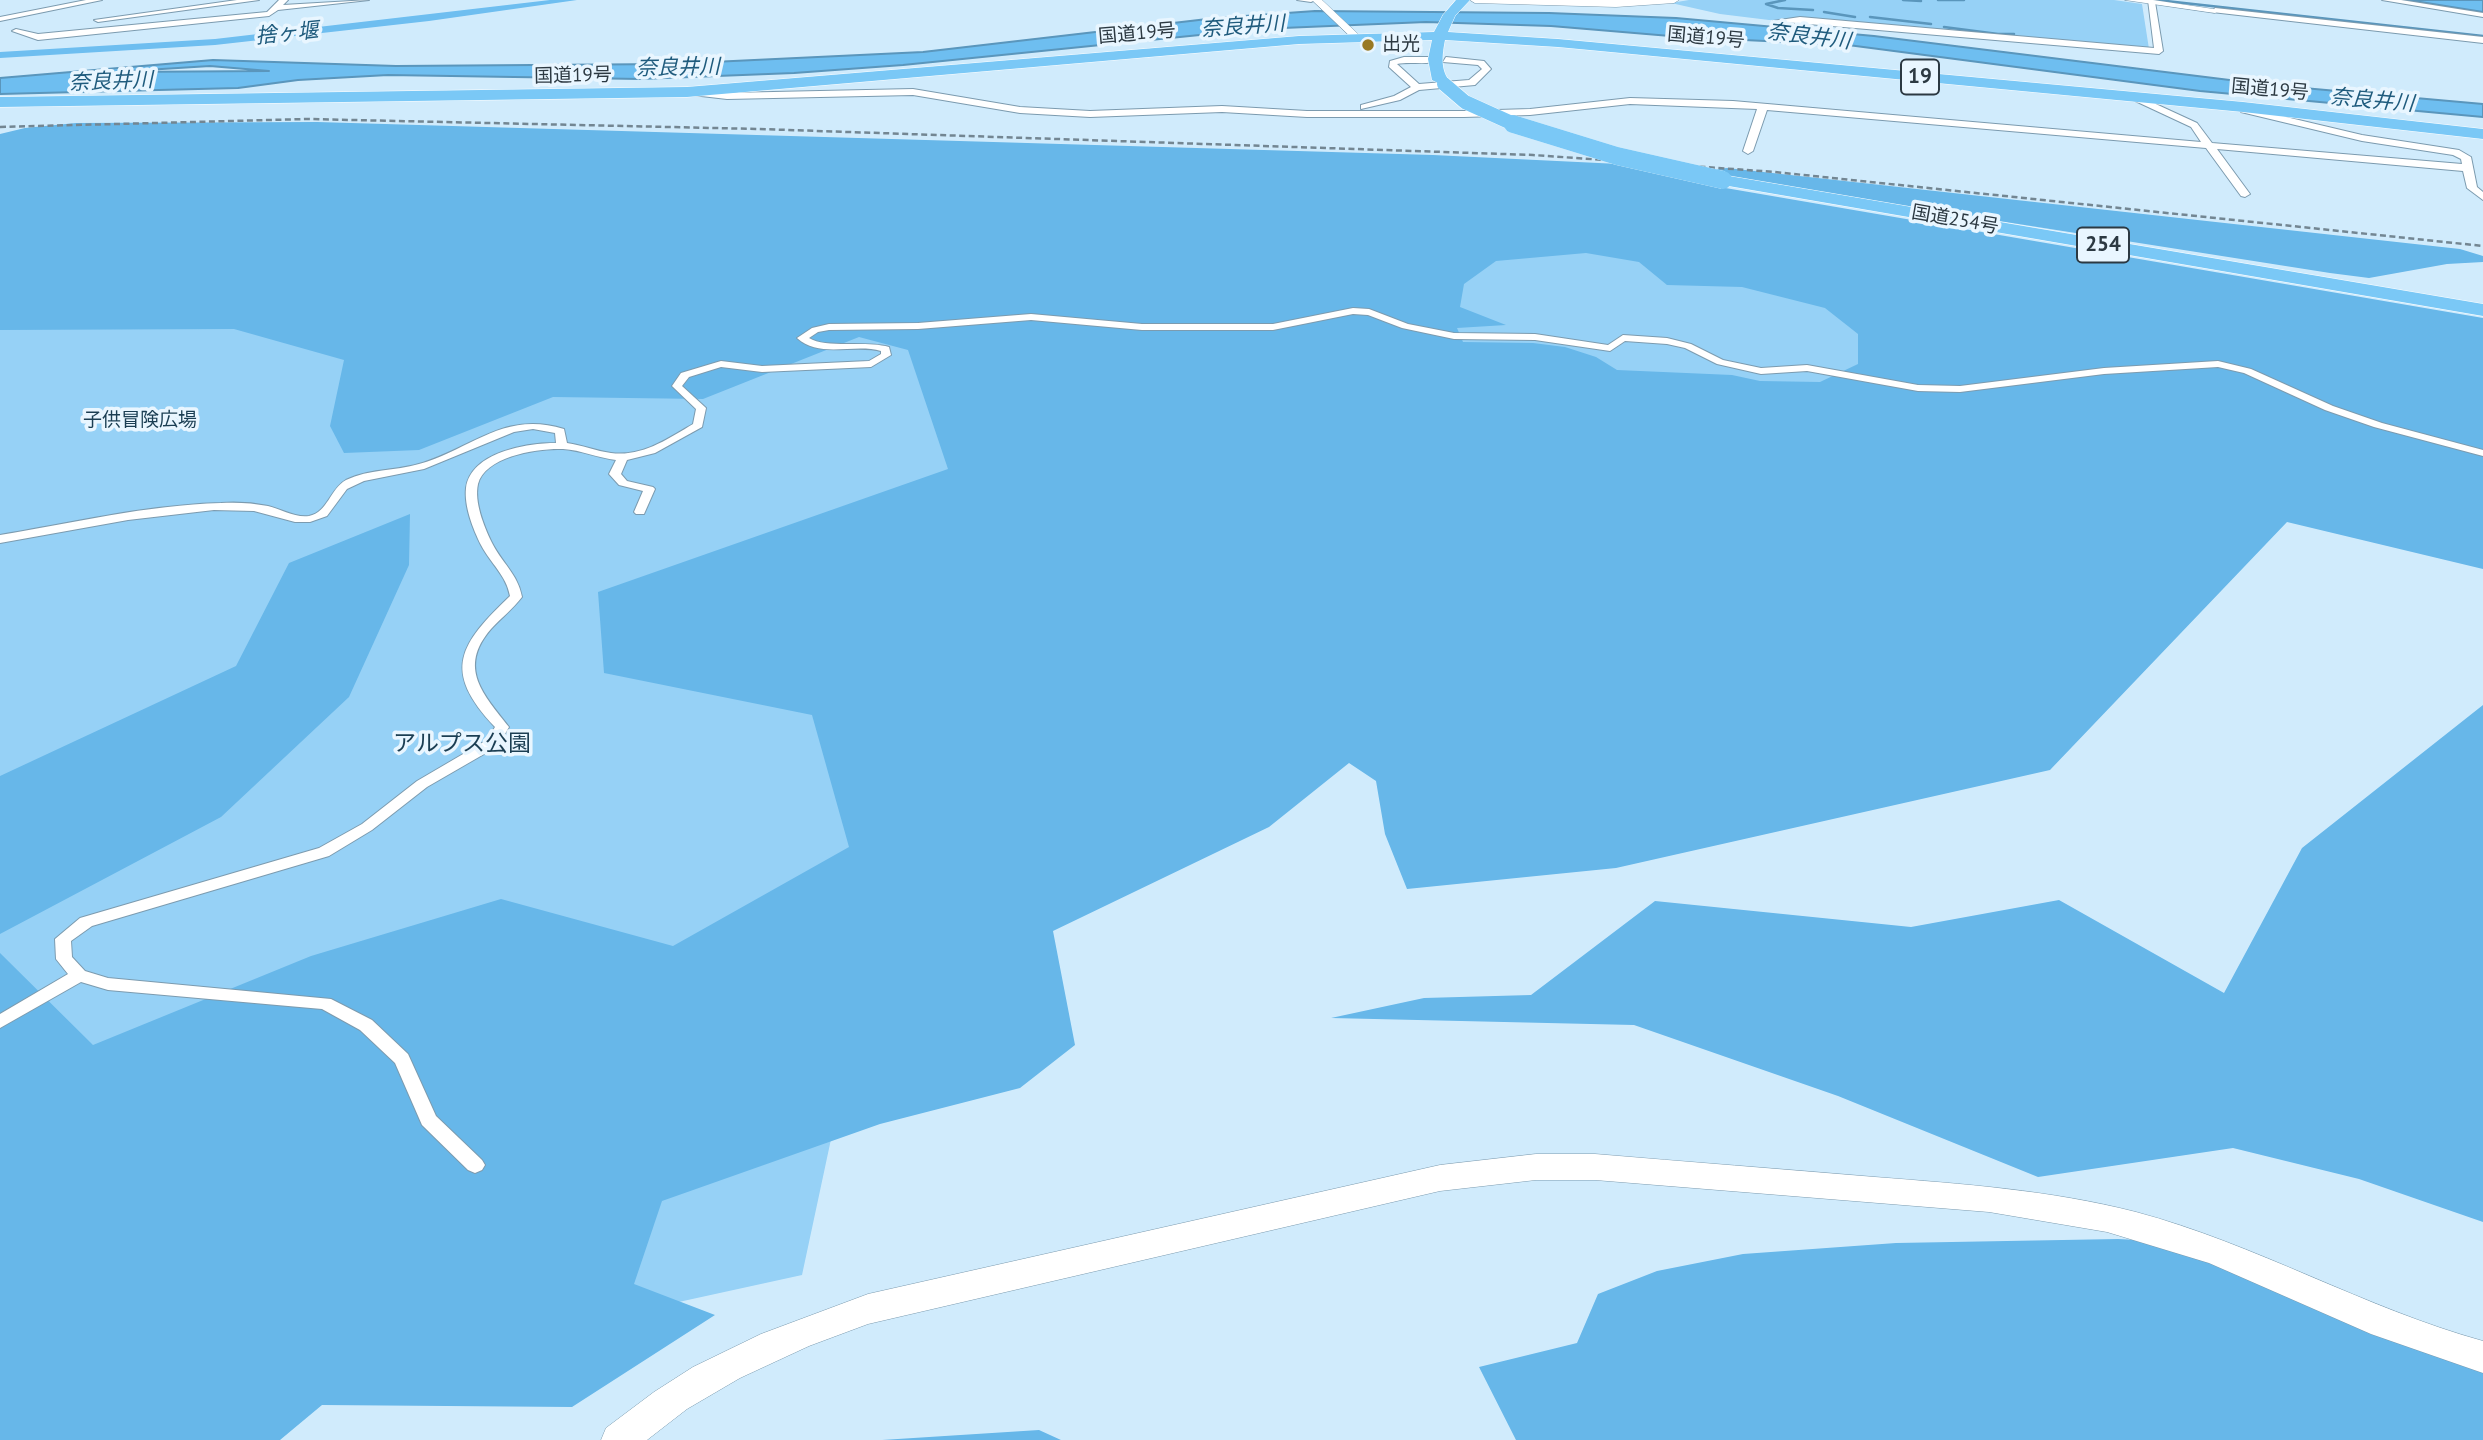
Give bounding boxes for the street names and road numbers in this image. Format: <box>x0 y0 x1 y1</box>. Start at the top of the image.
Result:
street label: 国道19号 <box>1097 19 1177 49</box>
street label: 国道19号 <box>1666 23 1746 53</box>
road number: 19 <box>1901 60 1939 94</box>
street label: 国道19号 <box>534 64 612 88</box>
street label: 国道19号 <box>2230 75 2310 105</box>
street label: 国道254号 <box>1910 201 2000 239</box>
road number: 254 <box>2077 228 2129 262</box>

